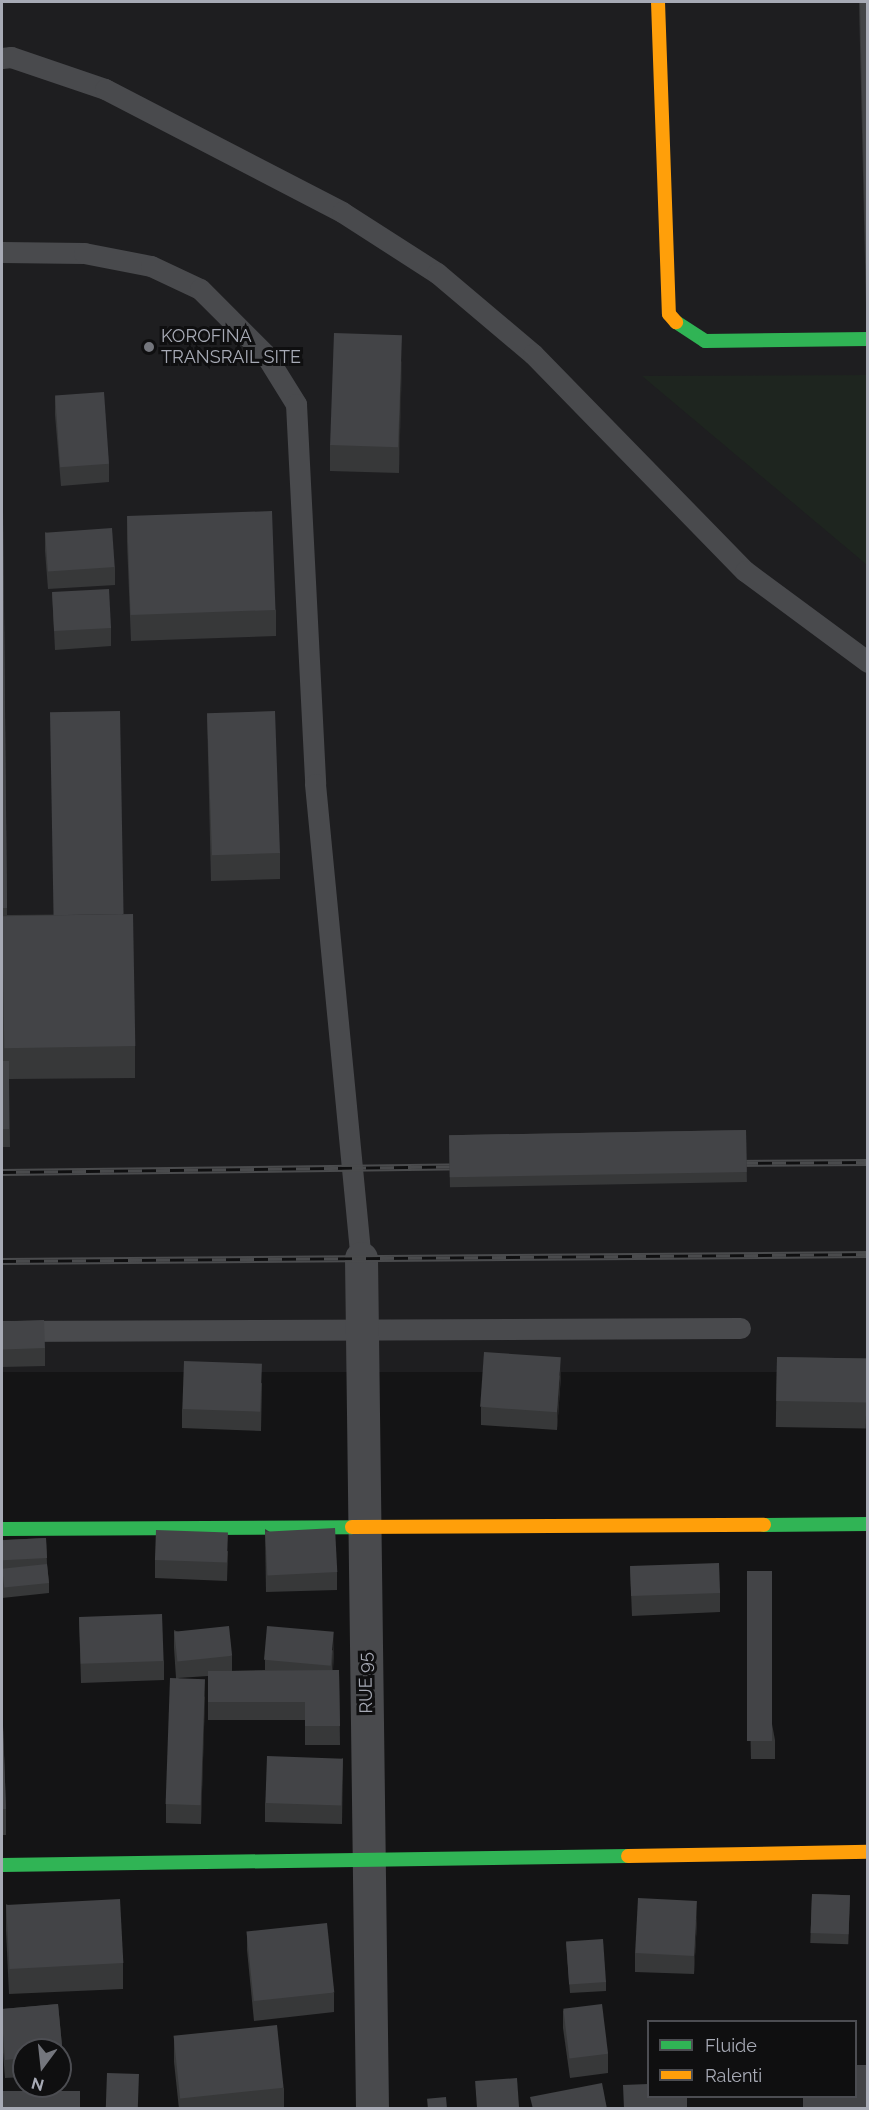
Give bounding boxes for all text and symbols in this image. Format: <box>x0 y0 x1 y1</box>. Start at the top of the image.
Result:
place label: KOROFINA TRANSRAIL SITE <box>161 326 301 368</box>
marker: KOROFINA TRANSRAIL SITE <box>142 340 156 354</box>
street label: RUE 95 <box>355 1652 377 1714</box>
legend <box>647 2020 857 2098</box>
text: Fluide <box>705 2035 757 2056</box>
north arrow <box>12 2038 72 2098</box>
text: Ralenti <box>705 2065 762 2086</box>
text: N <box>29 2073 46 2095</box>

